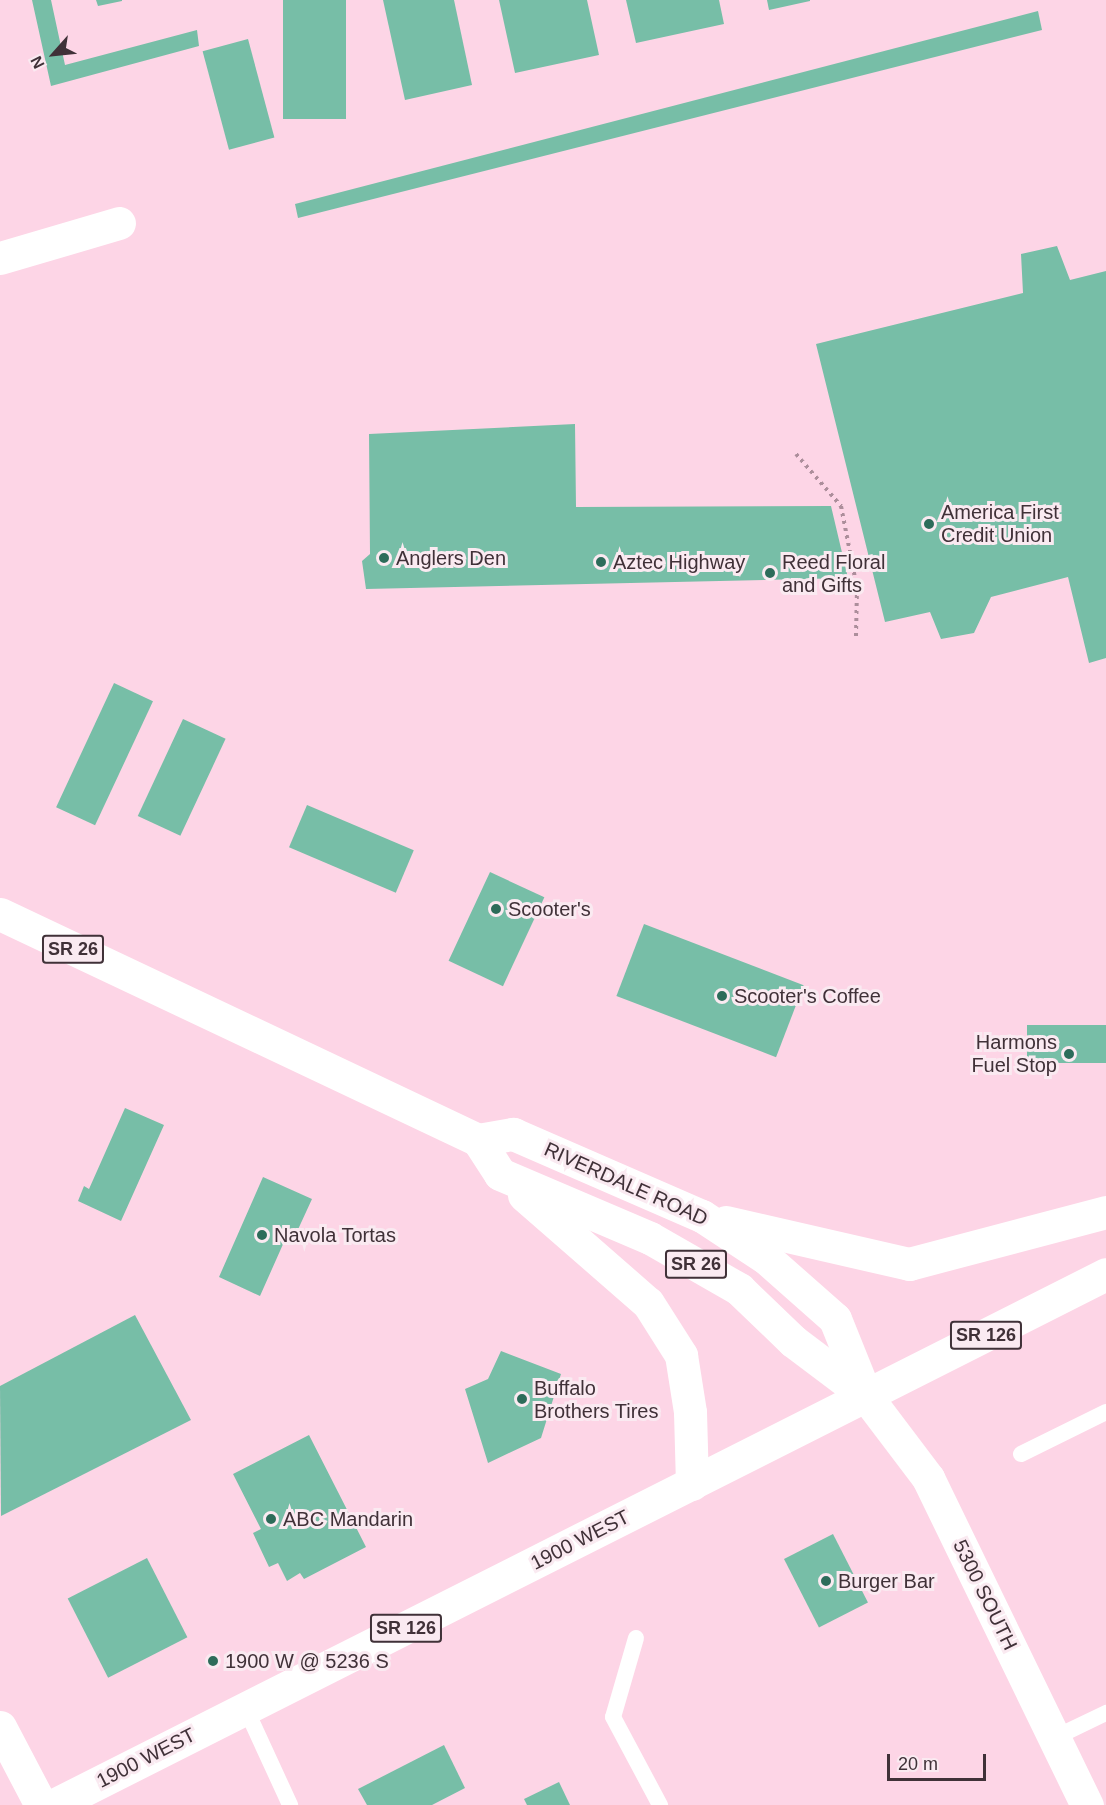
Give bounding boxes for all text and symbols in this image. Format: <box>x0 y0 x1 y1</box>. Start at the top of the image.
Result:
north arrow <box>24 24 84 84</box>
text: N <box>27 53 48 71</box>
place label: America First Credit Union <box>941 500 1059 547</box>
marker: America First Credit Union <box>922 517 936 531</box>
place label: Anglers Den <box>396 546 506 570</box>
place label: Aztec Highway <box>613 550 745 574</box>
place label: Reed Floral and Gifts <box>782 550 885 597</box>
marker: Anglers Den <box>377 551 391 565</box>
marker: Aztec Highway <box>594 555 608 569</box>
marker: Reed Floral and Gifts <box>763 566 777 580</box>
place label: Scooter's <box>508 897 591 921</box>
marker: Scooter's <box>489 902 503 916</box>
road number: SR 26 <box>42 934 104 964</box>
place label: Scooter's Coffee <box>734 984 881 1008</box>
marker: Scooter's Coffee <box>715 989 729 1003</box>
place label: Harmons Fuel Stop <box>971 1030 1057 1077</box>
marker: Harmons Fuel Stop <box>1062 1047 1076 1061</box>
street label: RIVERDALE ROAD <box>540 1137 712 1231</box>
place label: Navola Tortas <box>274 1223 396 1247</box>
marker: Navola Tortas <box>255 1228 269 1242</box>
road number: SR 26 <box>664 1249 728 1279</box>
road number: SR 126 <box>948 1320 1024 1350</box>
place label: Buffalo Brothers Tires <box>534 1376 659 1423</box>
marker: Buffalo Brothers Tires <box>515 1392 529 1406</box>
street label: 1900 WEST <box>527 1505 633 1575</box>
place label: ABC Mandarin <box>283 1507 413 1531</box>
marker: ABC Mandarin <box>264 1512 278 1526</box>
street label: 5300 SOUTH <box>948 1536 1022 1654</box>
place label: Burger Bar <box>838 1569 935 1593</box>
marker: Burger Bar <box>819 1574 833 1588</box>
road number: SR 126 <box>368 1613 444 1643</box>
place label: 1900 W @ 5236 S <box>225 1649 389 1673</box>
marker: 1900 W @ 5236 S <box>206 1654 220 1668</box>
street label: 1900 WEST <box>93 1723 199 1793</box>
scale bar <box>890 1742 989 1780</box>
text: 20 m <box>898 1754 938 1774</box>

